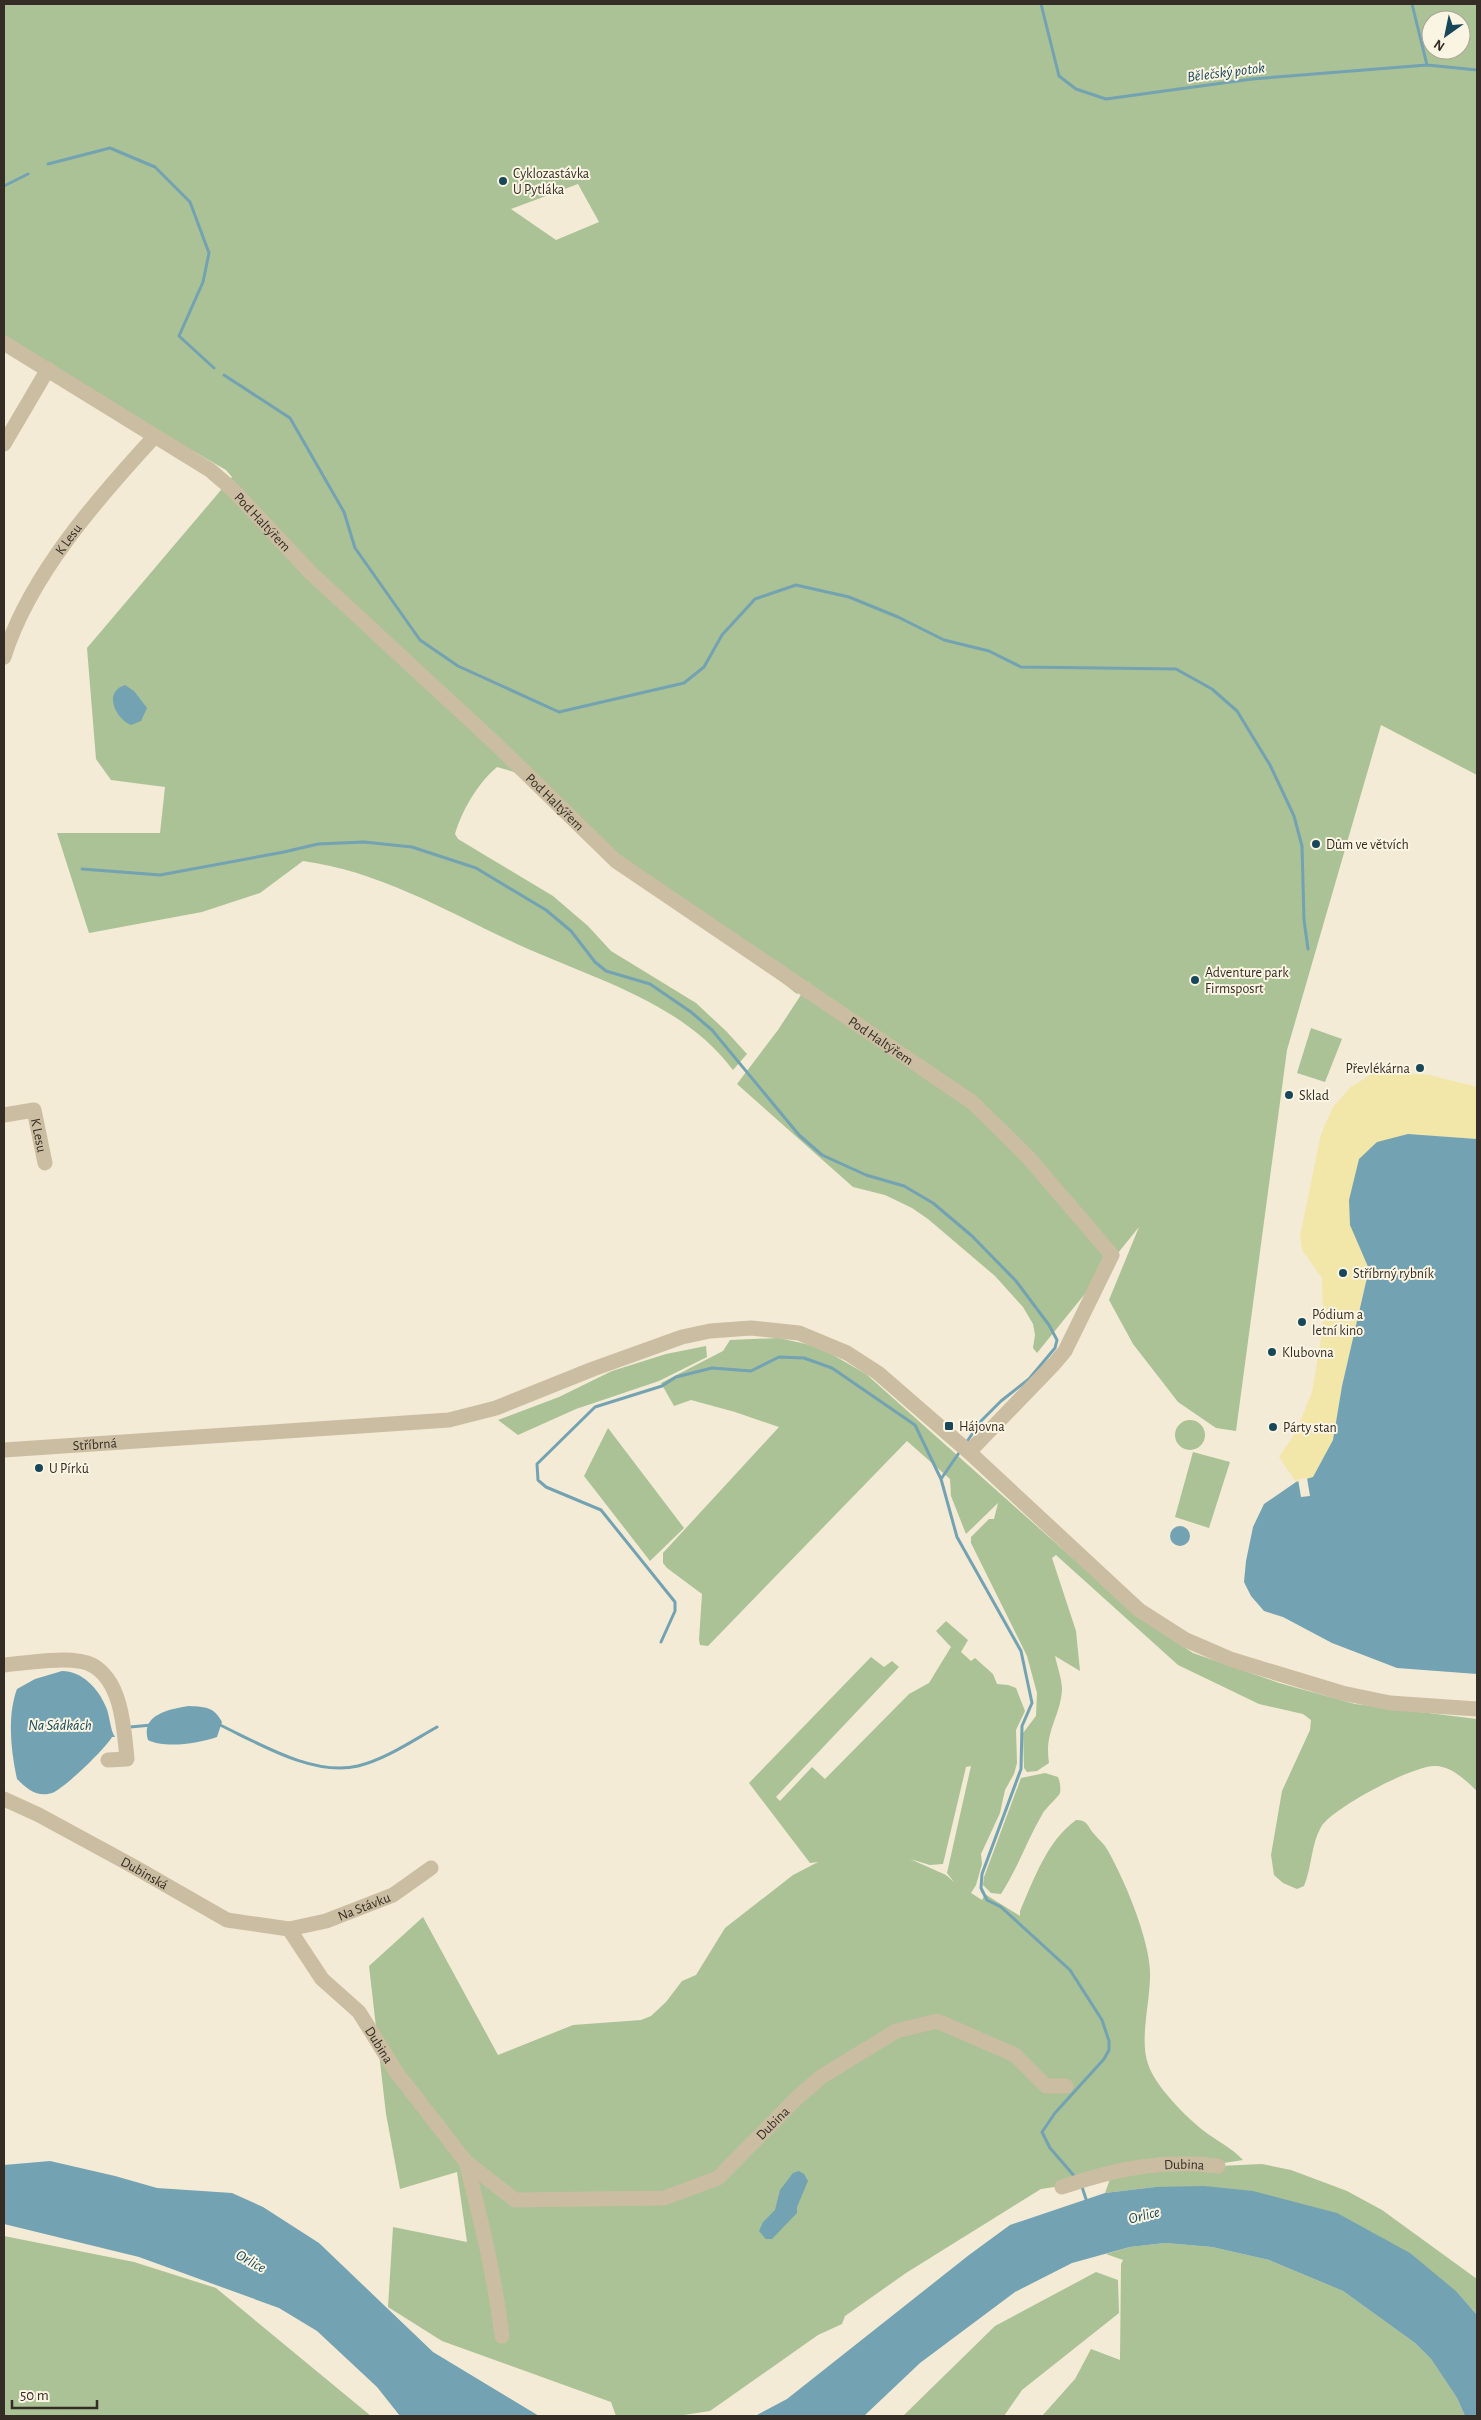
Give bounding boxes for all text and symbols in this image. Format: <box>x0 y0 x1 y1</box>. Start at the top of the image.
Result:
north arrow <box>1421 10 1471 60</box>
text: N <box>1432 37 1447 54</box>
water label: Bělečský potok <box>1186 60 1266 85</box>
place label: Cyklozastávka U Pytláka <box>513 167 590 197</box>
marker: Cyklozastávka U Pytláka <box>497 175 509 187</box>
street label: Pod Haltýřem <box>231 490 293 555</box>
street label: K Lesu <box>53 521 85 557</box>
street label: Pod Haltýřem <box>523 771 586 834</box>
marker: Dům ve větvích <box>1310 838 1322 850</box>
place label: Dům ve větvích <box>1326 838 1409 852</box>
place label: Adventure park Firmsposrt <box>1205 966 1289 996</box>
marker: Adventure park Firmsposrt <box>1189 974 1201 986</box>
street label: Pod Haltýřem <box>846 1014 915 1068</box>
place label: Převlékárna <box>1345 1062 1411 1076</box>
marker: Převlékárna <box>1414 1062 1426 1074</box>
marker: Sklad <box>1283 1089 1295 1101</box>
place label: Sklad <box>1299 1089 1329 1103</box>
street label: K Lesu <box>28 1117 49 1154</box>
marker: Stříbrný rybník <box>1337 1267 1349 1279</box>
place label: Stříbrný rybník <box>1353 1267 1434 1281</box>
place label: Pódium a letní kino <box>1312 1308 1364 1338</box>
marker: Pódium a letní kino <box>1296 1316 1308 1328</box>
marker: Klubovna <box>1266 1346 1278 1358</box>
place label: Klubovna <box>1282 1346 1334 1360</box>
marker: Hájovna <box>943 1420 955 1432</box>
place label: Hájovna <box>959 1420 1005 1434</box>
marker: Párty stan <box>1267 1421 1279 1433</box>
place label: Párty stan <box>1283 1421 1337 1435</box>
street label: Stříbrná <box>72 1436 118 1453</box>
marker: U Pírků <box>33 1462 45 1474</box>
place label: U Pírků <box>49 1462 89 1476</box>
water label: Na Sádkách <box>28 1718 92 1733</box>
street label: Dubinská <box>118 1855 171 1893</box>
street label: Na Stávku <box>336 1891 392 1924</box>
street label: Dubina <box>362 2024 395 2067</box>
street label: Dubina <box>754 2104 793 2143</box>
street label: Dubina <box>1164 2158 1205 2173</box>
water label: Orlice <box>1127 2204 1162 2227</box>
water label: Orlice <box>233 2247 269 2276</box>
scale bar <box>12 2378 98 2410</box>
text: 50 m <box>20 2388 49 2403</box>

